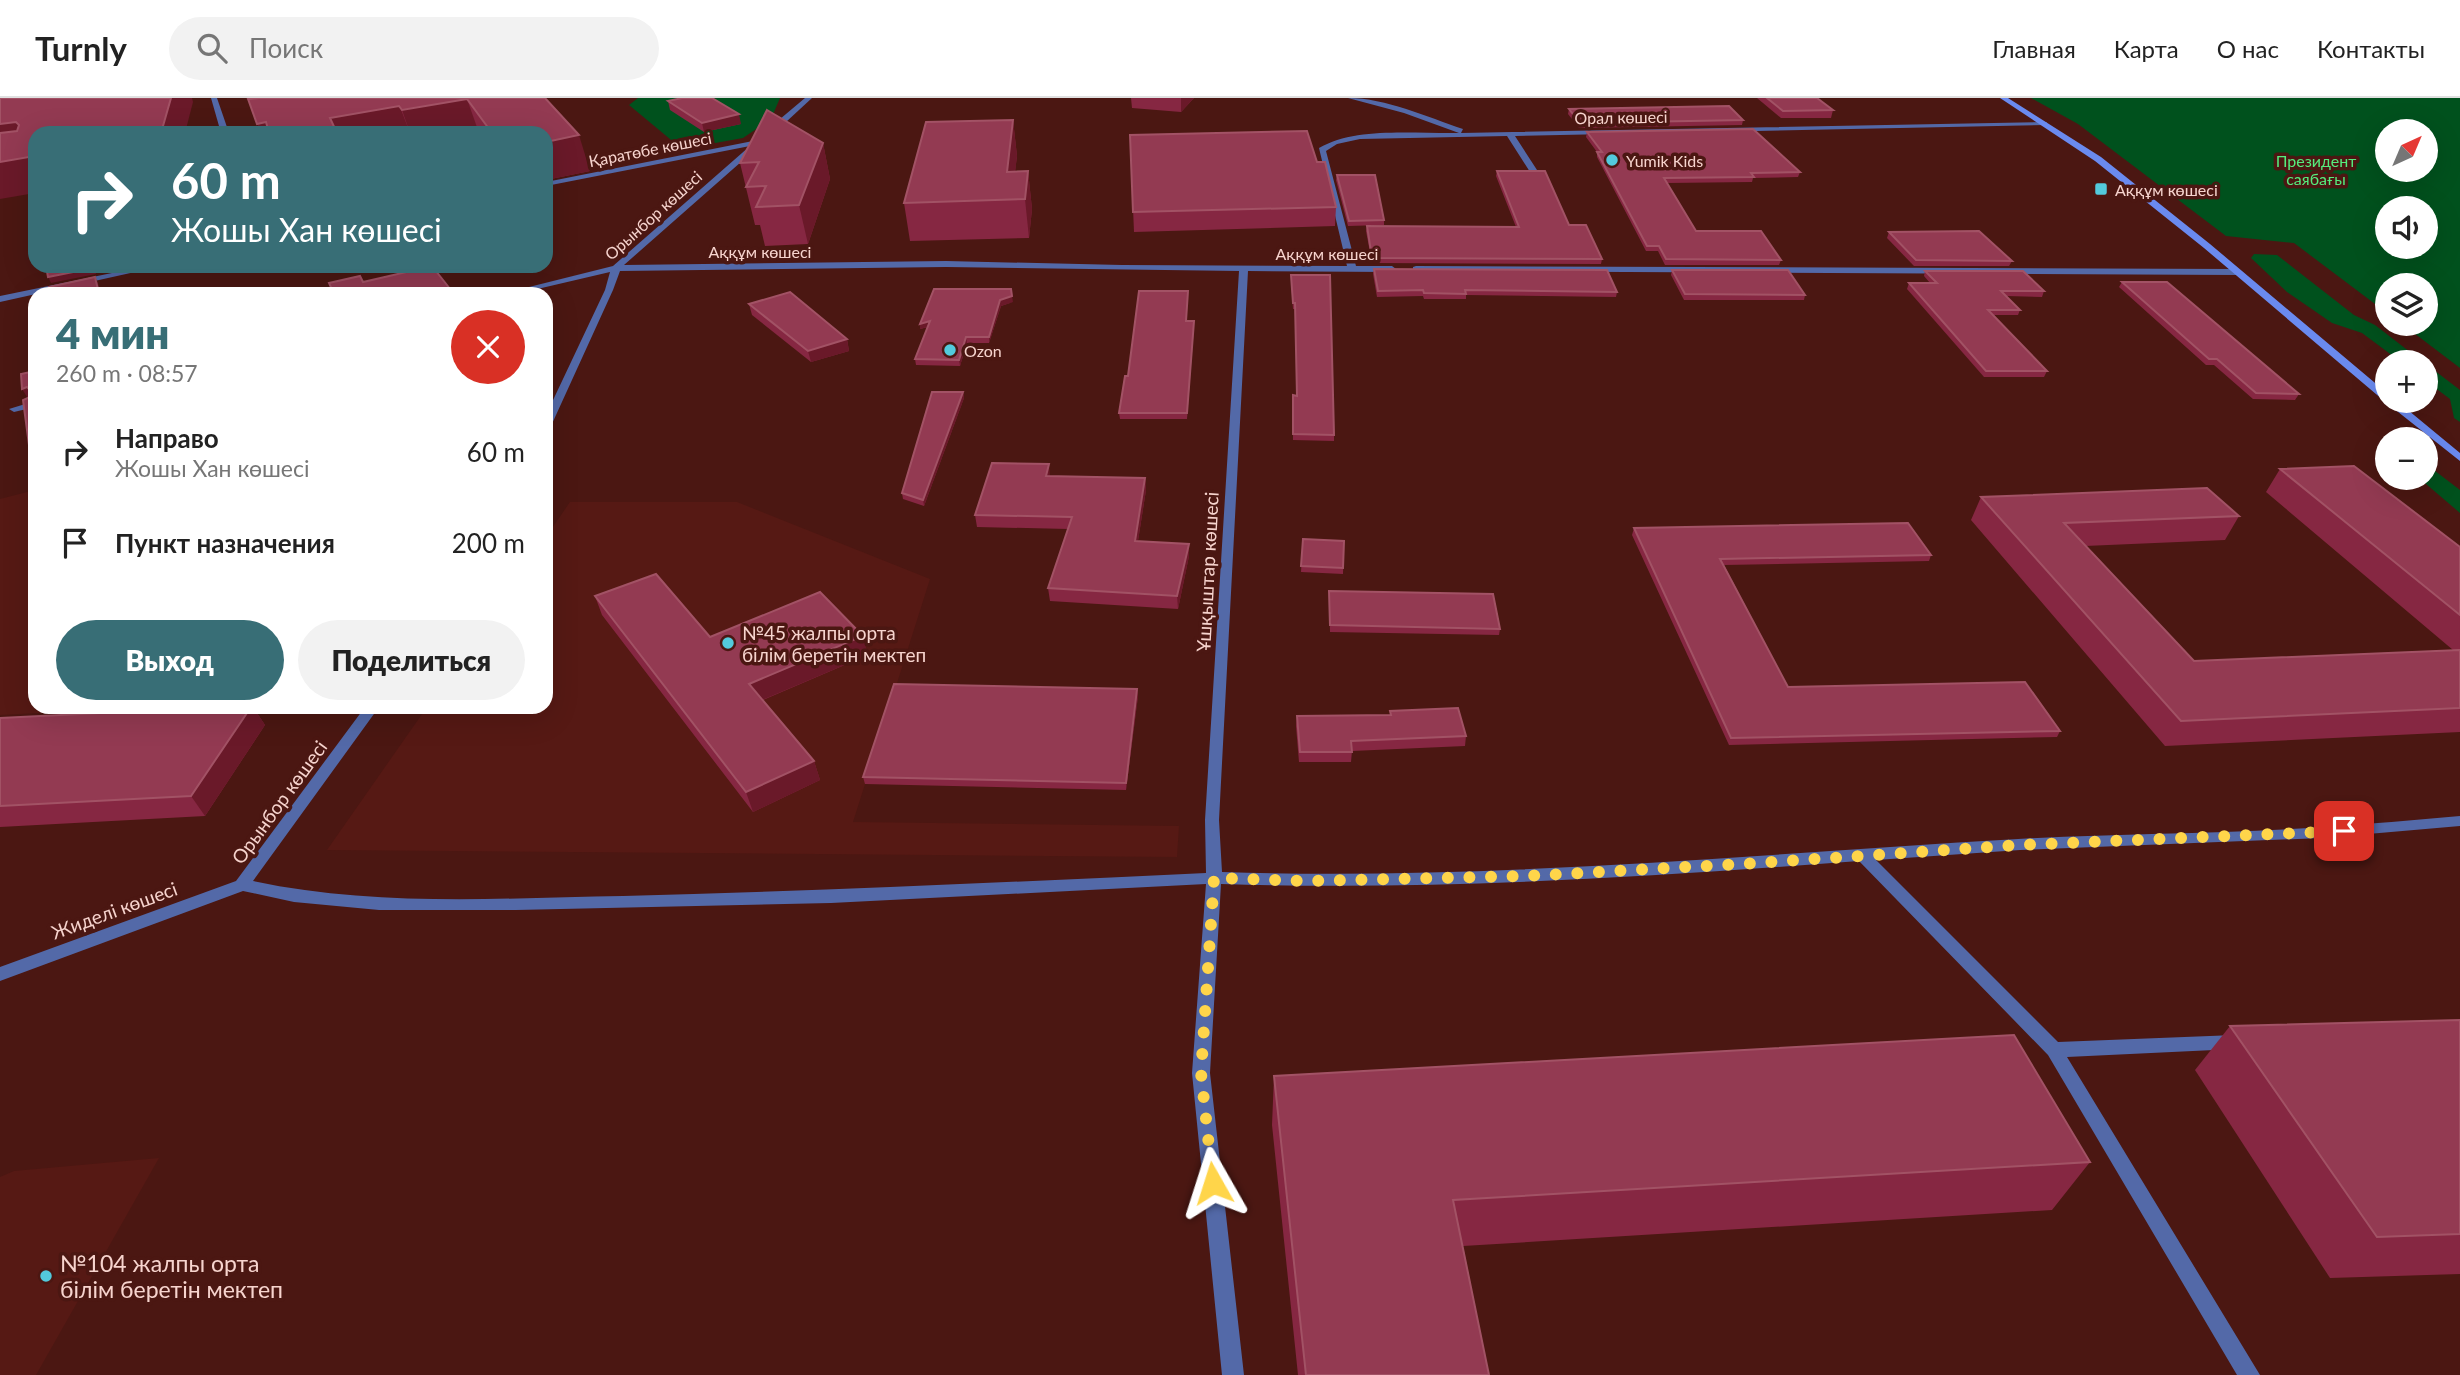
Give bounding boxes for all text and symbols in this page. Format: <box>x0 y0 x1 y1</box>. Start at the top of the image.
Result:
search box <box>169 17 659 80</box>
text: Turnly <box>35 28 127 68</box>
icon: search <box>193 29 231 67</box>
text: Поиск <box>249 32 323 64</box>
text: Главная <box>1992 34 2076 63</box>
text: Карта <box>2114 34 2179 63</box>
text: О нас <box>2217 34 2279 63</box>
text: Контакты <box>2317 34 2425 63</box>
street label: Орал көшесі <box>1574 107 1668 127</box>
north arrow <box>2375 119 2438 182</box>
map controls <box>2375 119 2438 490</box>
street label: Қаратөбе көшесі <box>587 128 713 170</box>
text: 60 m <box>171 151 281 209</box>
place label: Yumik Kids <box>1626 151 1703 170</box>
park label: Президент саябағы <box>2276 151 2356 188</box>
marker: Yumik Kids <box>1604 152 1620 168</box>
icon: right <box>56 154 147 245</box>
street label: Орынбор көшесі <box>601 167 705 263</box>
place label: Аққұм көшесі <box>2115 180 2218 199</box>
marker: Аққұм көшесі <box>2093 181 2109 197</box>
button: sound <box>2375 196 2438 259</box>
text: Жошы Хан көшесі <box>171 210 442 249</box>
street label: Аққұм көшесі <box>709 242 811 261</box>
street label: Аққұм көшесі <box>1276 244 1378 263</box>
button: layers <box>2375 273 2438 336</box>
text: 4 мин <box>56 308 170 358</box>
button: close <box>451 310 525 384</box>
place label: Ozon <box>964 341 1002 360</box>
marker: Ozon <box>942 342 958 358</box>
button: + <box>2375 350 2438 413</box>
text: 260 m · 08:57 <box>56 359 198 387</box>
text: Направо <box>115 422 219 454</box>
button: − <box>2375 427 2438 490</box>
icon: right <box>56 433 94 471</box>
text: 60 m <box>467 436 525 468</box>
text: Жошы Хан көшесі <box>115 454 310 482</box>
street label: Ұшқыштар көшесі <box>1191 491 1223 653</box>
icon: arrive <box>56 524 94 562</box>
text: Пункт назначения <box>115 527 335 559</box>
text: 200 m <box>452 527 525 559</box>
button: Выход <box>56 620 284 700</box>
button: Поделиться <box>298 620 525 700</box>
place label: №45 жалпы орта білім беретін мектеп <box>742 621 926 666</box>
marker: №45 жалпы орта білім беретін мектеп <box>720 635 736 651</box>
street label: Орынбор көшесі <box>226 736 332 868</box>
pin <box>2314 801 2374 861</box>
icon: arrive <box>2325 812 2363 850</box>
street label: Жиделі көшесі <box>48 877 180 943</box>
position arrow <box>1176 1146 1250 1220</box>
place label: №104 жалпы орта білім беретін мектеп <box>60 1249 283 1303</box>
marker: №104 жалпы орта білім беретін мектеп <box>38 1268 54 1284</box>

